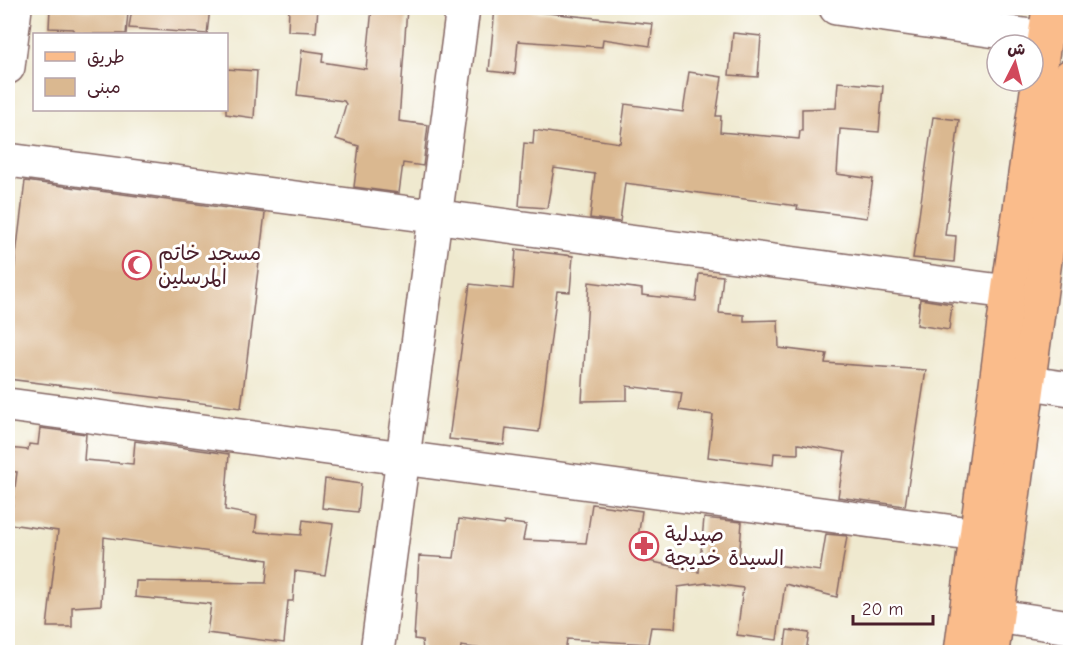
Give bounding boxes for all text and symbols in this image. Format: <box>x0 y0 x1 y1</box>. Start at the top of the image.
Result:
legend <box>33 33 228 111</box>
north arrow <box>985 33 1045 93</box>
text: ش <box>1007 39 1026 59</box>
text: طريق <box>87 47 125 68</box>
text: مبنى <box>87 77 121 98</box>
place label: مسجد خاتم المرسلين <box>158 241 261 289</box>
mosque icon: مسجد خاتم المرسلين <box>121 249 153 281</box>
place label: صيدلية السيدة خديجة <box>665 522 784 570</box>
pharmacy icon: صيدلية السيدة خديجة <box>628 530 660 562</box>
scale bar <box>853 588 932 626</box>
text: 20 m <box>862 599 903 620</box>

